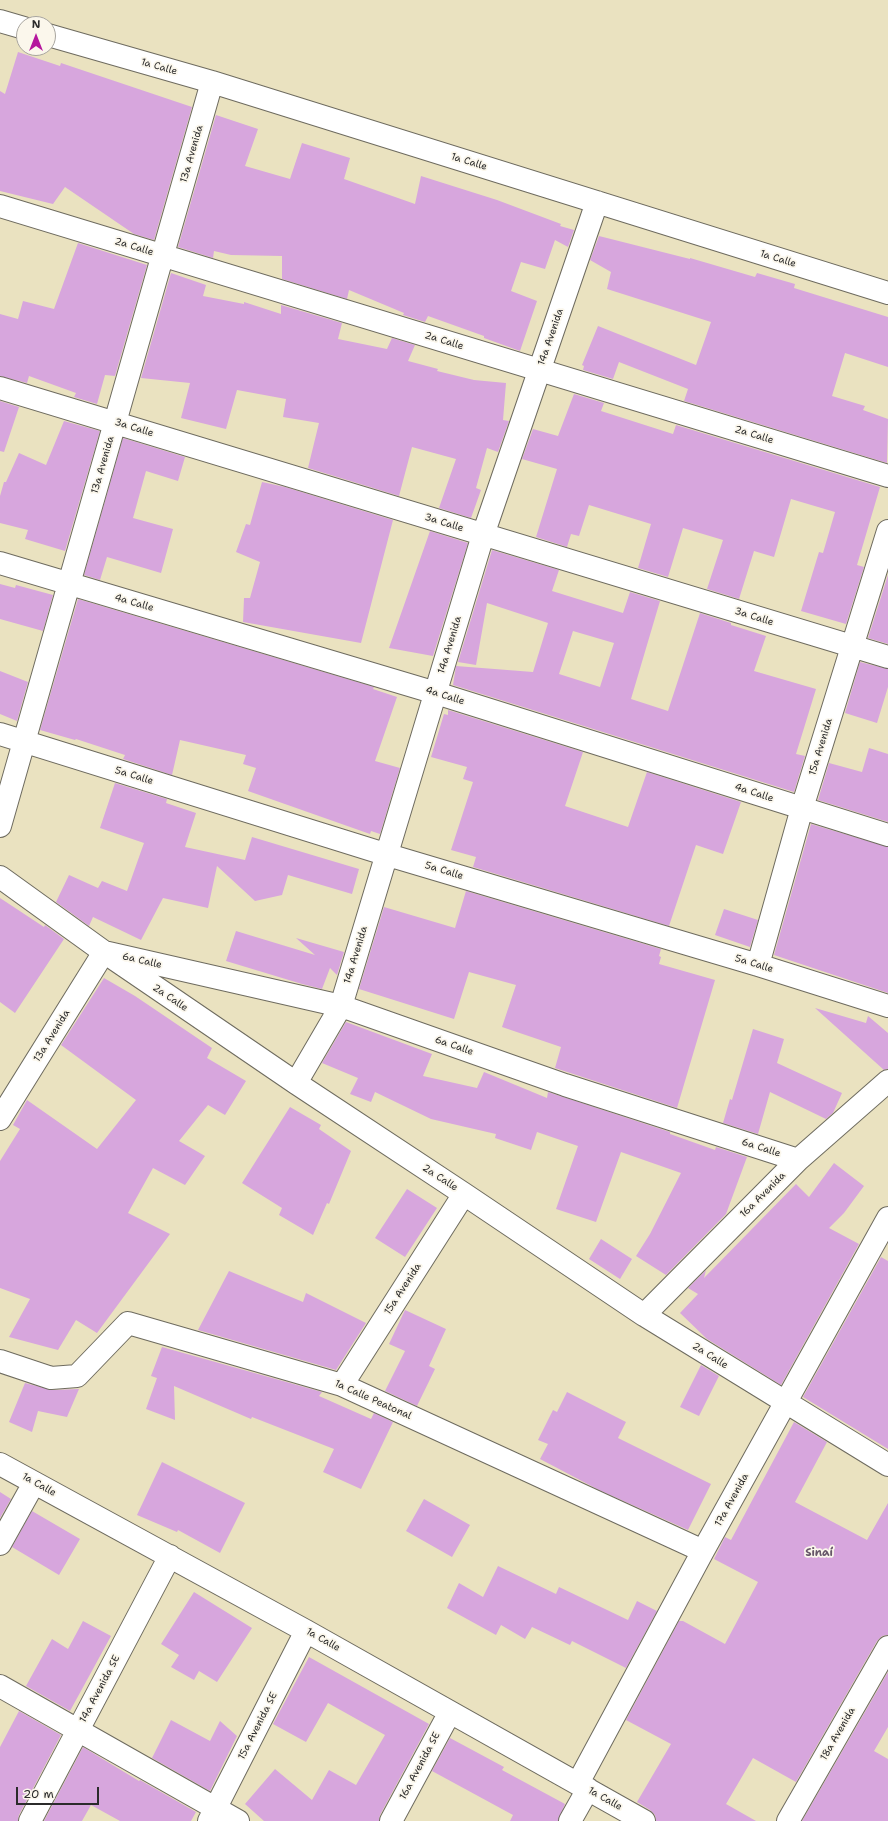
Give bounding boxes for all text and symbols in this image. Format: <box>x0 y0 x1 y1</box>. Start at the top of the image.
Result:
north arrow <box>16 16 56 56</box>
text: N <box>32 17 40 32</box>
street label: 1a Calle <box>139 56 179 78</box>
street label: 13a Avenida <box>178 124 206 184</box>
street label: 1a Calle <box>449 151 489 173</box>
street label: 2a Calle <box>113 235 155 259</box>
street label: 1a Calle <box>758 248 798 270</box>
street label: 14a Avenida <box>536 307 566 367</box>
street label: 2a Calle <box>423 329 465 353</box>
street label: 3a Calle <box>113 416 155 440</box>
street label: 2a Calle <box>733 423 775 447</box>
street label: 13a Avenida <box>89 435 117 495</box>
street label: 3a Calle <box>423 511 465 535</box>
street label: 4a Calle <box>113 592 155 614</box>
street label: 3a Calle <box>733 605 775 629</box>
street label: 14a Avenida <box>436 615 464 675</box>
street label: 4a Calle <box>424 684 466 708</box>
street label: 15a Avenida <box>807 717 835 777</box>
street label: 5a Calle <box>113 764 155 788</box>
street label: 4a Calle <box>733 781 775 805</box>
street label: 5a Calle <box>423 859 465 883</box>
street label: 14a Avenida <box>342 925 370 985</box>
street label: 6a Calle <box>121 951 163 971</box>
street label: 5a Calle <box>733 952 775 976</box>
street label: 2a Calle <box>150 982 190 1014</box>
street label: 13a Avenida <box>31 1008 73 1064</box>
street label: 6a Calle <box>433 1034 475 1058</box>
street label: 6a Calle <box>740 1136 782 1160</box>
street label: 2a Calle <box>420 1162 460 1194</box>
street label: 16a Avenida <box>738 1170 788 1220</box>
street label: 15a Avenida <box>382 1261 424 1317</box>
street label: 2a Calle <box>690 1340 730 1372</box>
street label: 1a Calle Peatonal <box>333 1378 413 1422</box>
street label: 1a Calle <box>20 1471 58 1499</box>
street label: 17a Avenida <box>712 1471 752 1529</box>
district label: Sinaí <box>805 1546 833 1560</box>
street label: 1a Calle <box>304 1626 342 1654</box>
street label: 14a Avenida SE <box>77 1653 123 1725</box>
street label: 15a Avenida SE <box>236 1690 280 1762</box>
street label: 18a Avenida <box>818 1705 858 1763</box>
street label: 16a Avenida SE <box>397 1730 443 1802</box>
scale bar <box>18 1779 101 1805</box>
street label: 1a Calle <box>586 1785 624 1813</box>
text: 20 m <box>23 1786 54 1802</box>

